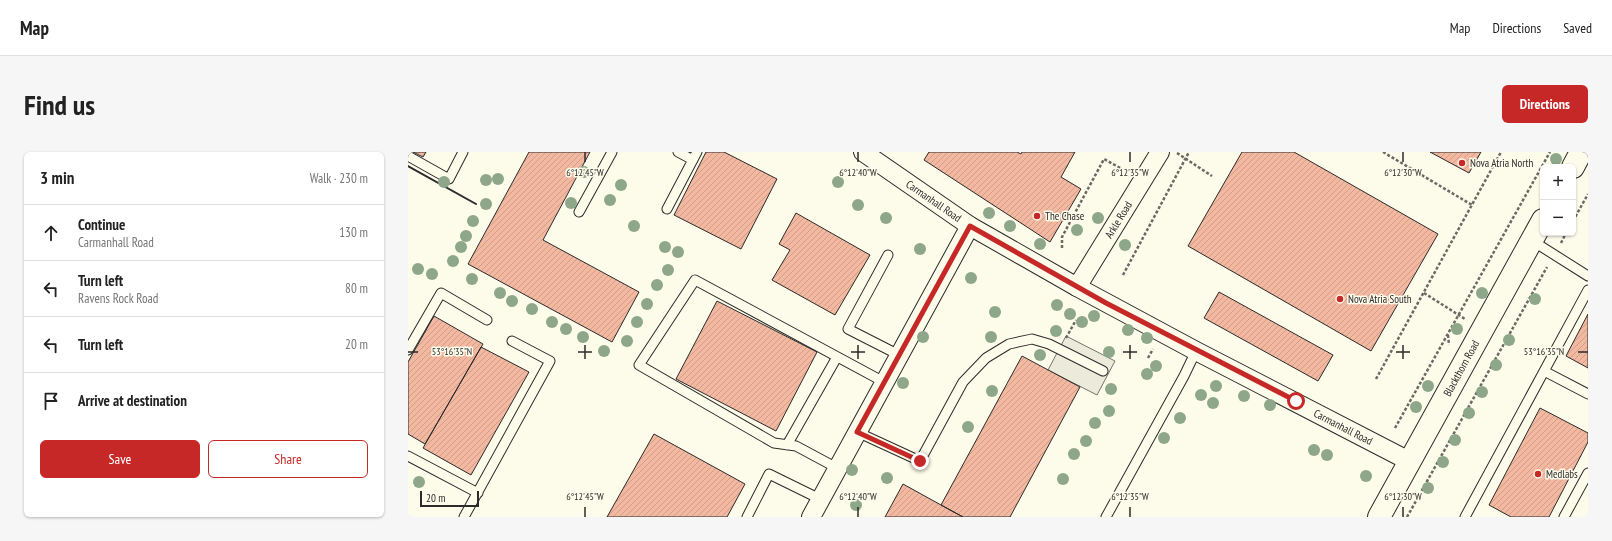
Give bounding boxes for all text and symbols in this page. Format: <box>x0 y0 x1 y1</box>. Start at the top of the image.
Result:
text: Map <box>20 16 49 40</box>
text: Map <box>1450 19 1470 37</box>
text: Directions <box>1492 19 1541 37</box>
text: Saved <box>1563 19 1592 37</box>
button: Directions <box>1502 85 1588 123</box>
text: Find us <box>24 86 95 123</box>
place label: Nova Atria North <box>1470 156 1533 170</box>
marker: Nova Atria North <box>1457 158 1467 168</box>
map controls <box>1540 164 1576 236</box>
button: + <box>1540 164 1576 200</box>
text: 6°12'45"W <box>566 166 604 179</box>
text: 6°12'40"W <box>839 166 877 179</box>
text: 6°12'35"W <box>1111 166 1149 179</box>
text: 6°12'30"W <box>1384 166 1422 179</box>
text: 3 min <box>40 167 74 189</box>
text: Walk · 230 m <box>310 170 368 187</box>
street label: Carmanhall Road <box>903 177 964 225</box>
street label: Arkle Road <box>1102 198 1135 241</box>
button: − <box>1540 200 1576 236</box>
place label: The Chase <box>1045 209 1085 223</box>
marker: The Chase <box>1032 211 1042 221</box>
text: Continue <box>78 215 125 234</box>
icon: ahead <box>40 222 62 244</box>
text: 130 m <box>339 224 368 241</box>
text: Carmanhall Road <box>78 234 154 251</box>
text: Turn left <box>78 271 123 290</box>
icon: left <box>40 278 62 300</box>
text: 80 m <box>345 280 368 297</box>
text: Ravens Rock Road <box>78 290 158 307</box>
place label: Nova Atria South <box>1348 292 1412 306</box>
marker: Nova Atria South <box>1335 294 1345 304</box>
icon: left <box>40 334 62 356</box>
text: Turn left <box>78 335 123 354</box>
text: 20 m <box>345 336 368 353</box>
street label: Blackthorn Road <box>1440 337 1482 399</box>
text: 53°16'35"N <box>432 345 472 358</box>
text: 53°16'35"N <box>1524 345 1564 358</box>
icon: arrive <box>40 390 62 412</box>
text: Arrive at destination <box>78 391 187 410</box>
route start <box>1287 392 1305 410</box>
street label: Carmanhall Road <box>1311 406 1375 448</box>
button: Save <box>40 440 200 478</box>
button: Share <box>208 440 368 478</box>
route end <box>911 452 929 470</box>
place label: Medlabs <box>1546 467 1578 481</box>
marker: Medlabs <box>1533 469 1543 479</box>
scale bar <box>420 489 479 508</box>
text: 6°12'45"W <box>566 490 604 503</box>
text: 6°12'40"W <box>839 490 877 503</box>
text: 6°12'35"W <box>1111 490 1149 503</box>
text: 6°12'30"W <box>1384 490 1422 503</box>
text: 20 m <box>426 491 445 505</box>

